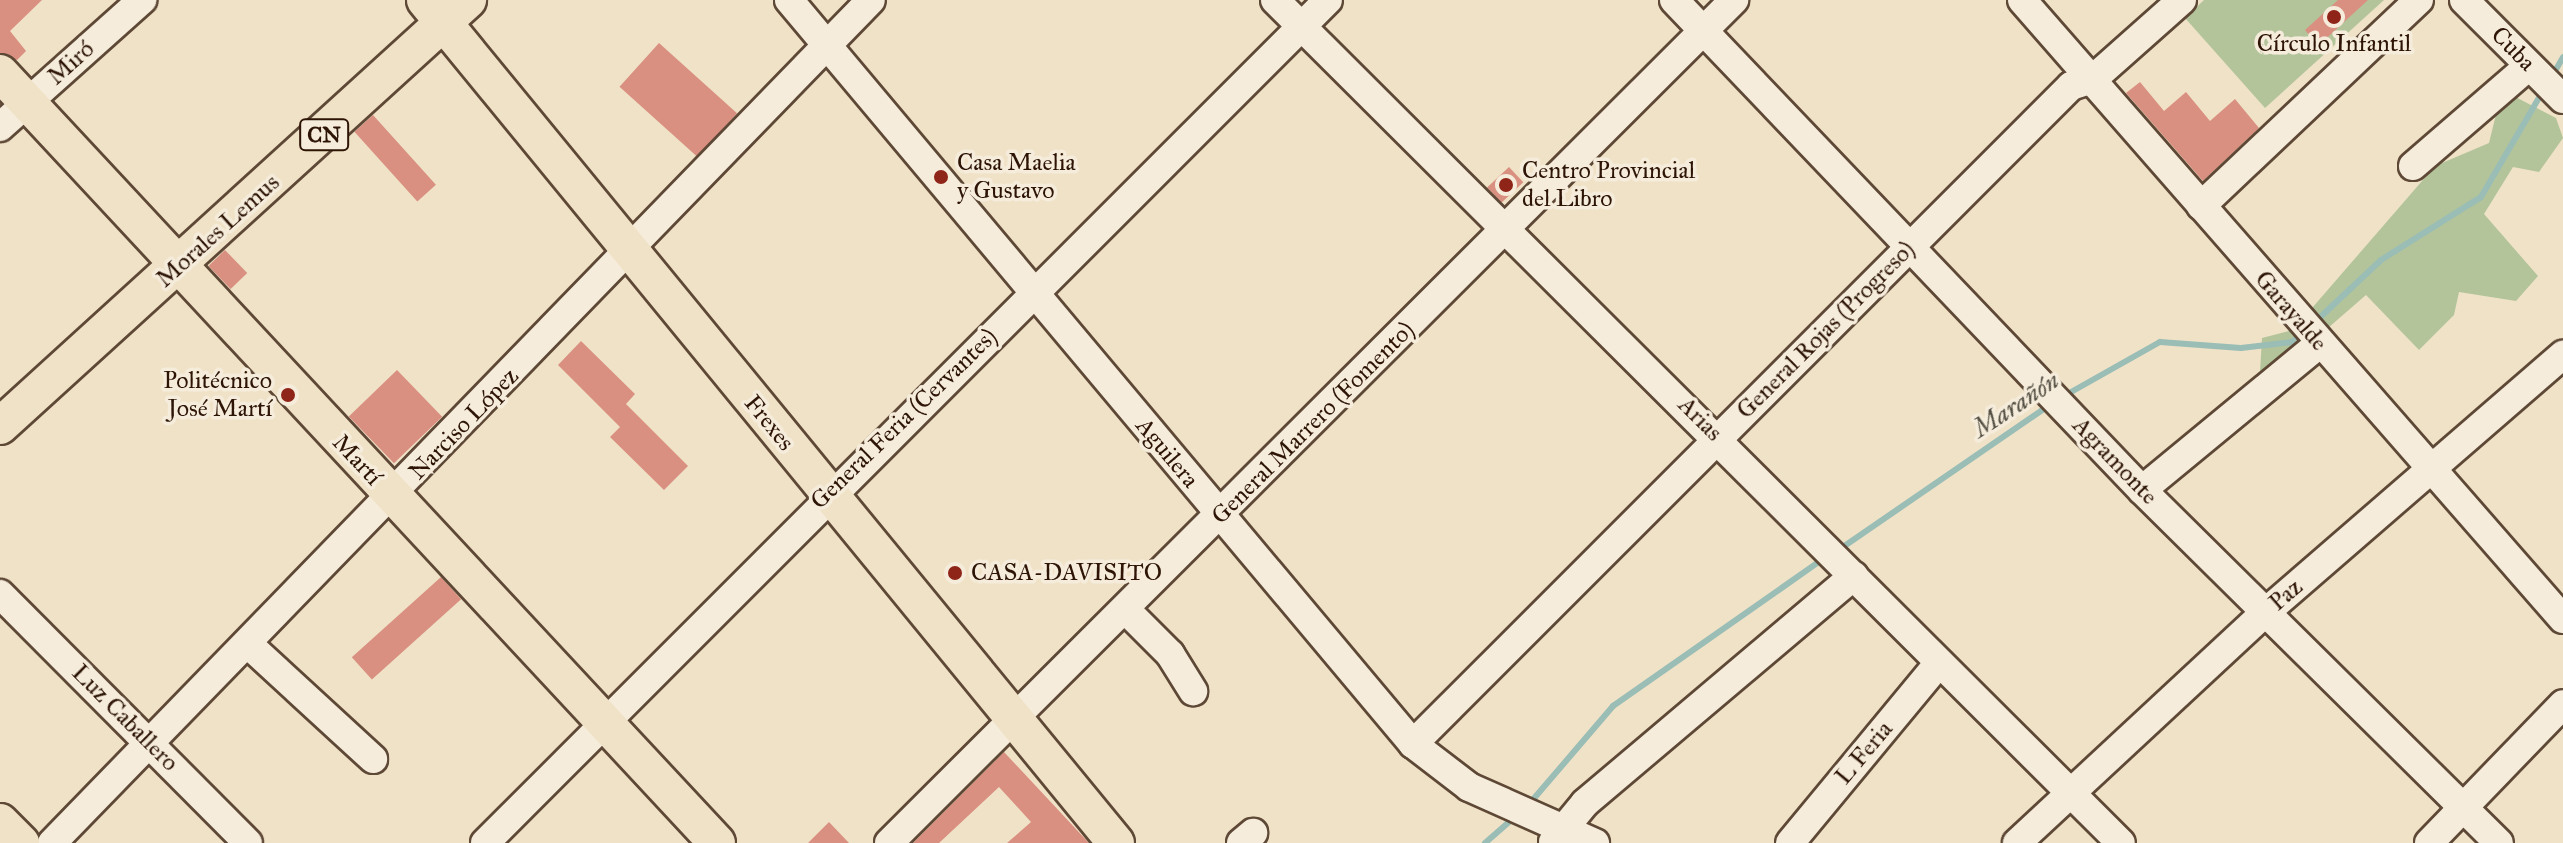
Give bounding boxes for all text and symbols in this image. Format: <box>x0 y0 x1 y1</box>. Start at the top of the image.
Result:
marker: Círculo Infantil <box>2325 8 2343 26</box>
street label: Cuba <box>2485 21 2541 77</box>
place label: Círculo Infantil <box>2257 30 2411 58</box>
street label: Miró <box>42 35 100 91</box>
road number: CN <box>298 117 350 153</box>
place label: Casa Maelia y Gustavo <box>957 149 1076 205</box>
place label: Centro Provincial del Libro <box>1522 157 1695 213</box>
street label: Morales Lemus <box>151 168 285 294</box>
marker: Casa Maelia y Gustavo <box>932 168 950 186</box>
marker: Centro Provincial del Libro <box>1497 176 1515 194</box>
street label: General Rojas (Progreso) <box>1731 235 1921 425</box>
street label: Garayalde <box>2249 265 2333 357</box>
street label: General Marrero (Fomento) <box>1206 316 1420 530</box>
street label: General Feria (Cervantes) <box>805 322 1003 516</box>
street label: Narciso López <box>403 362 525 486</box>
water label: Marañón <box>1967 365 2065 445</box>
place label: Politécnico José Martí <box>163 367 272 423</box>
marker: Politécnico José Martí <box>279 386 297 404</box>
street label: Frexes <box>738 389 800 457</box>
street label: Arias <box>1672 391 1728 447</box>
street label: Agramonte <box>2066 411 2164 511</box>
street label: Aguilera <box>1129 412 1205 494</box>
street label: Martí <box>326 429 388 491</box>
place label: CASA-DAVISITO <box>971 559 1162 587</box>
marker: CASA-DAVISITO <box>946 564 964 582</box>
street label: Paz <box>2264 573 2308 617</box>
street label: Luz Caballero <box>66 659 184 777</box>
street label: L Feria <box>1829 715 1899 791</box>

